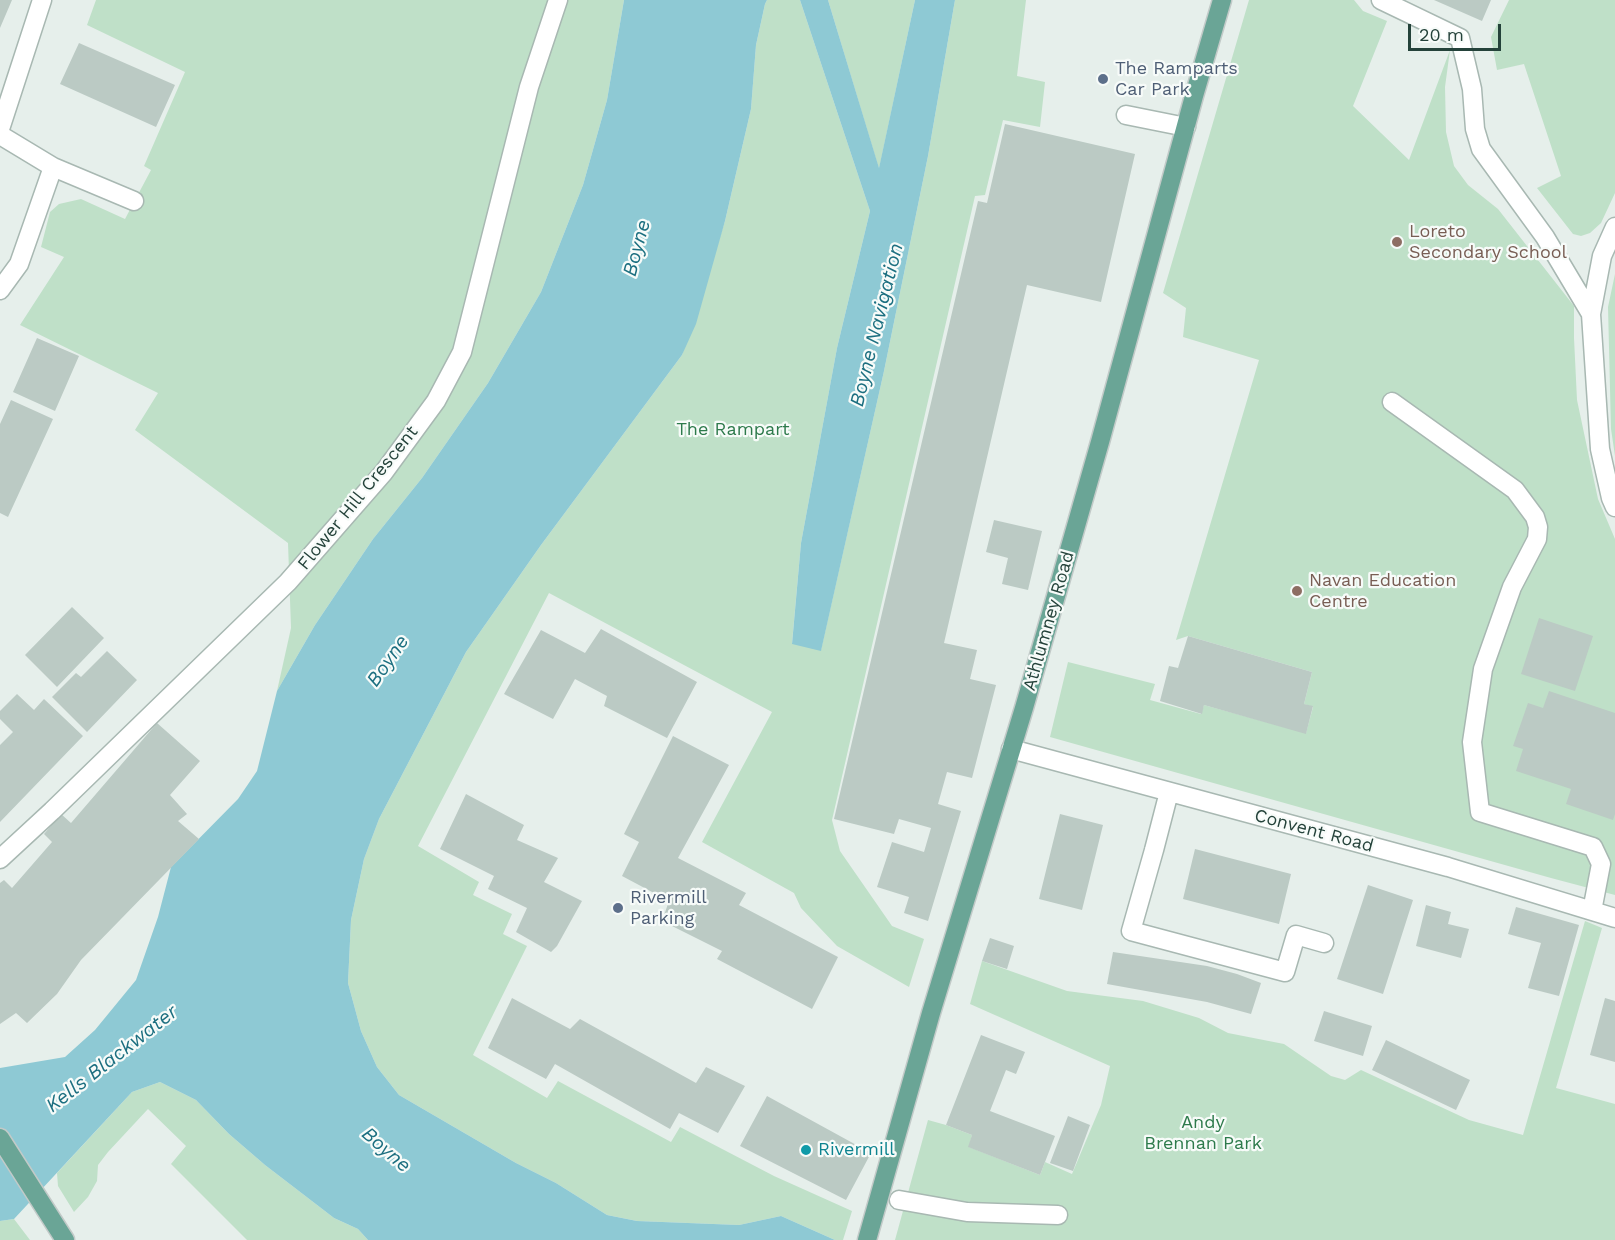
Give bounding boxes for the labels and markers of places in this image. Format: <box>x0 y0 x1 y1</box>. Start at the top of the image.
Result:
place label: The Ramparts Car Park <box>1115 58 1238 100</box>
marker: The Ramparts Car Park <box>1096 72 1110 86</box>
place label: Loreto Secondary School <box>1409 221 1567 264</box>
marker: Loreto Secondary School <box>1390 235 1404 249</box>
place label: Navan Education Centre <box>1309 570 1456 612</box>
marker: Navan Education Centre <box>1290 584 1304 598</box>
place label: Rivermill Parking <box>630 887 707 930</box>
marker: Rivermill Parking <box>611 901 625 915</box>
place label: Rivermill <box>818 1139 895 1161</box>
marker: Rivermill <box>799 1143 813 1157</box>

